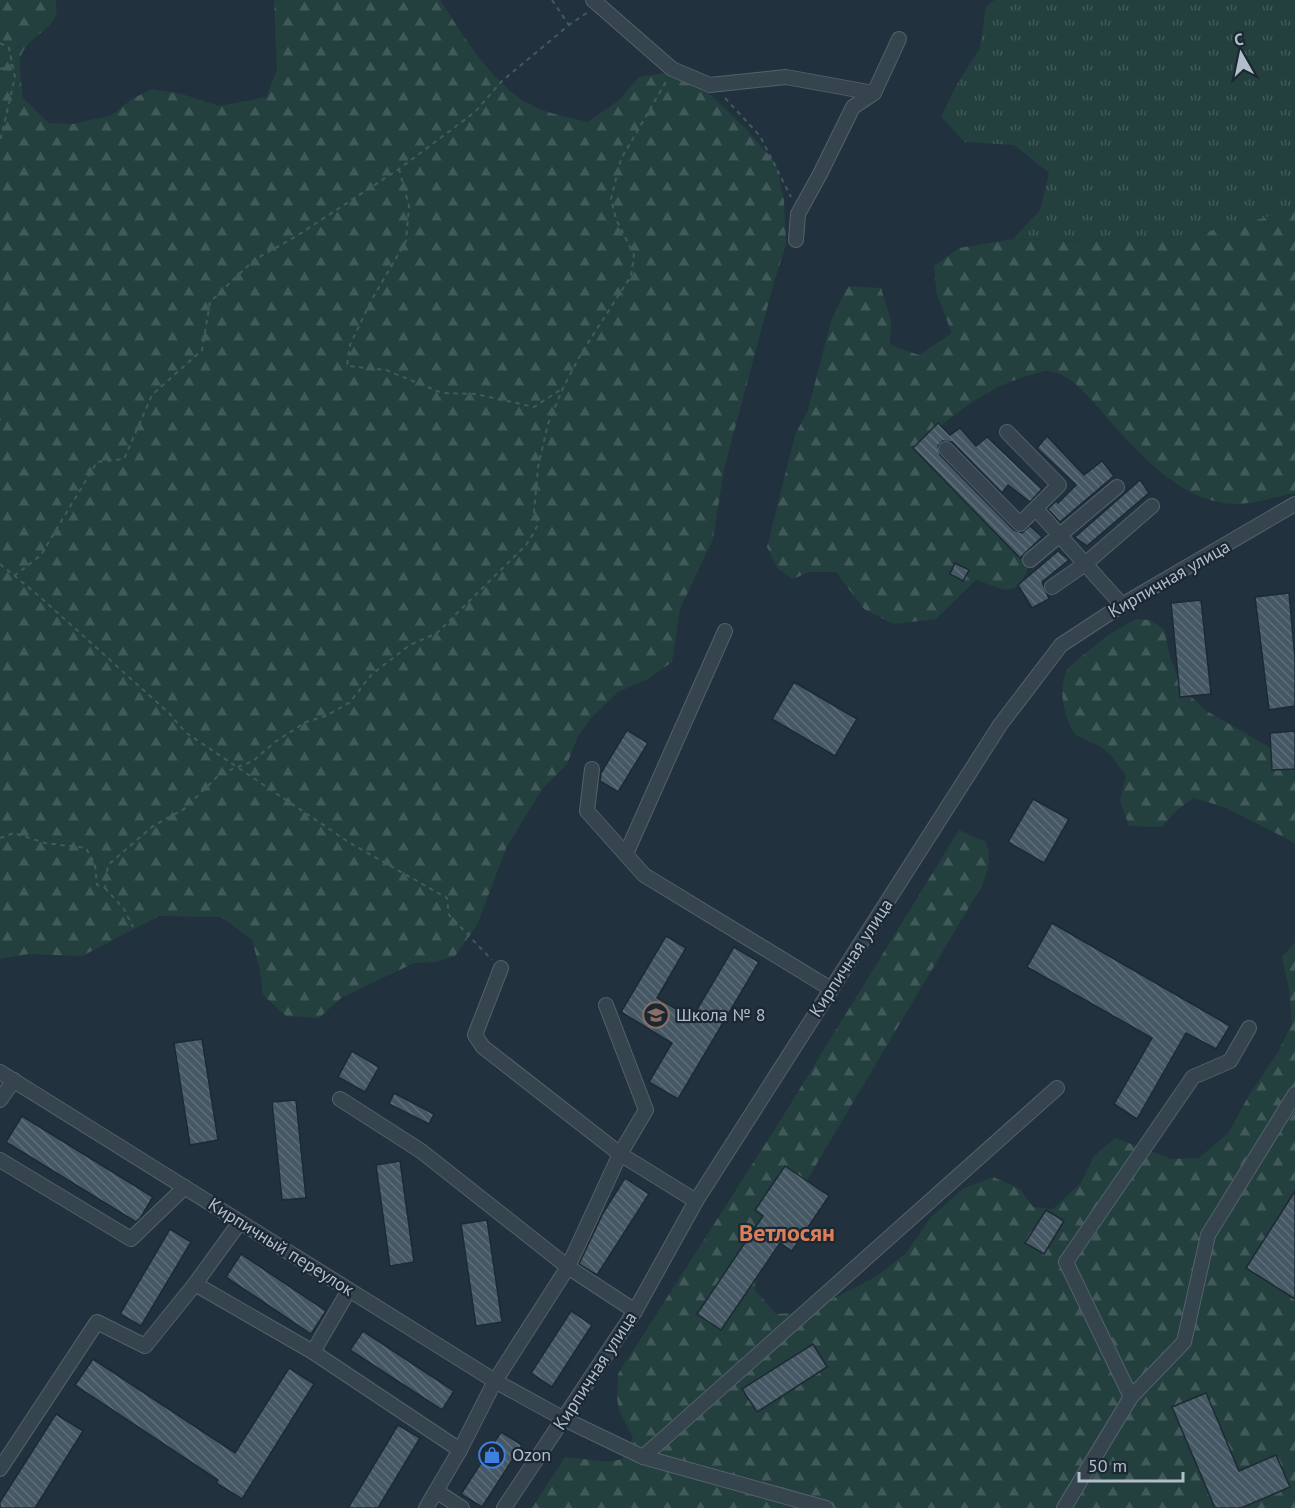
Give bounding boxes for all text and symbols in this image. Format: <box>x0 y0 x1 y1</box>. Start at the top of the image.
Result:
north arrow <box>1211 24 1271 84</box>
text: С <box>1233 29 1245 50</box>
street label: Кирпичная улица <box>1104 534 1234 623</box>
street label: Кирпичная улица <box>804 894 897 1021</box>
school or university icon: Школа № 8 <box>641 1000 671 1030</box>
place label: Школа № 8 <box>676 1003 766 1026</box>
street label: Кирпичный переулок <box>204 1192 359 1301</box>
district label: Ветлосян <box>739 1217 835 1248</box>
street label: Кирпичная улица <box>548 1307 641 1434</box>
shop icon: Ozon <box>477 1440 507 1470</box>
place label: Ozon <box>512 1443 551 1466</box>
scale bar <box>1079 1445 1182 1483</box>
text: 50 m <box>1088 1454 1127 1477</box>

